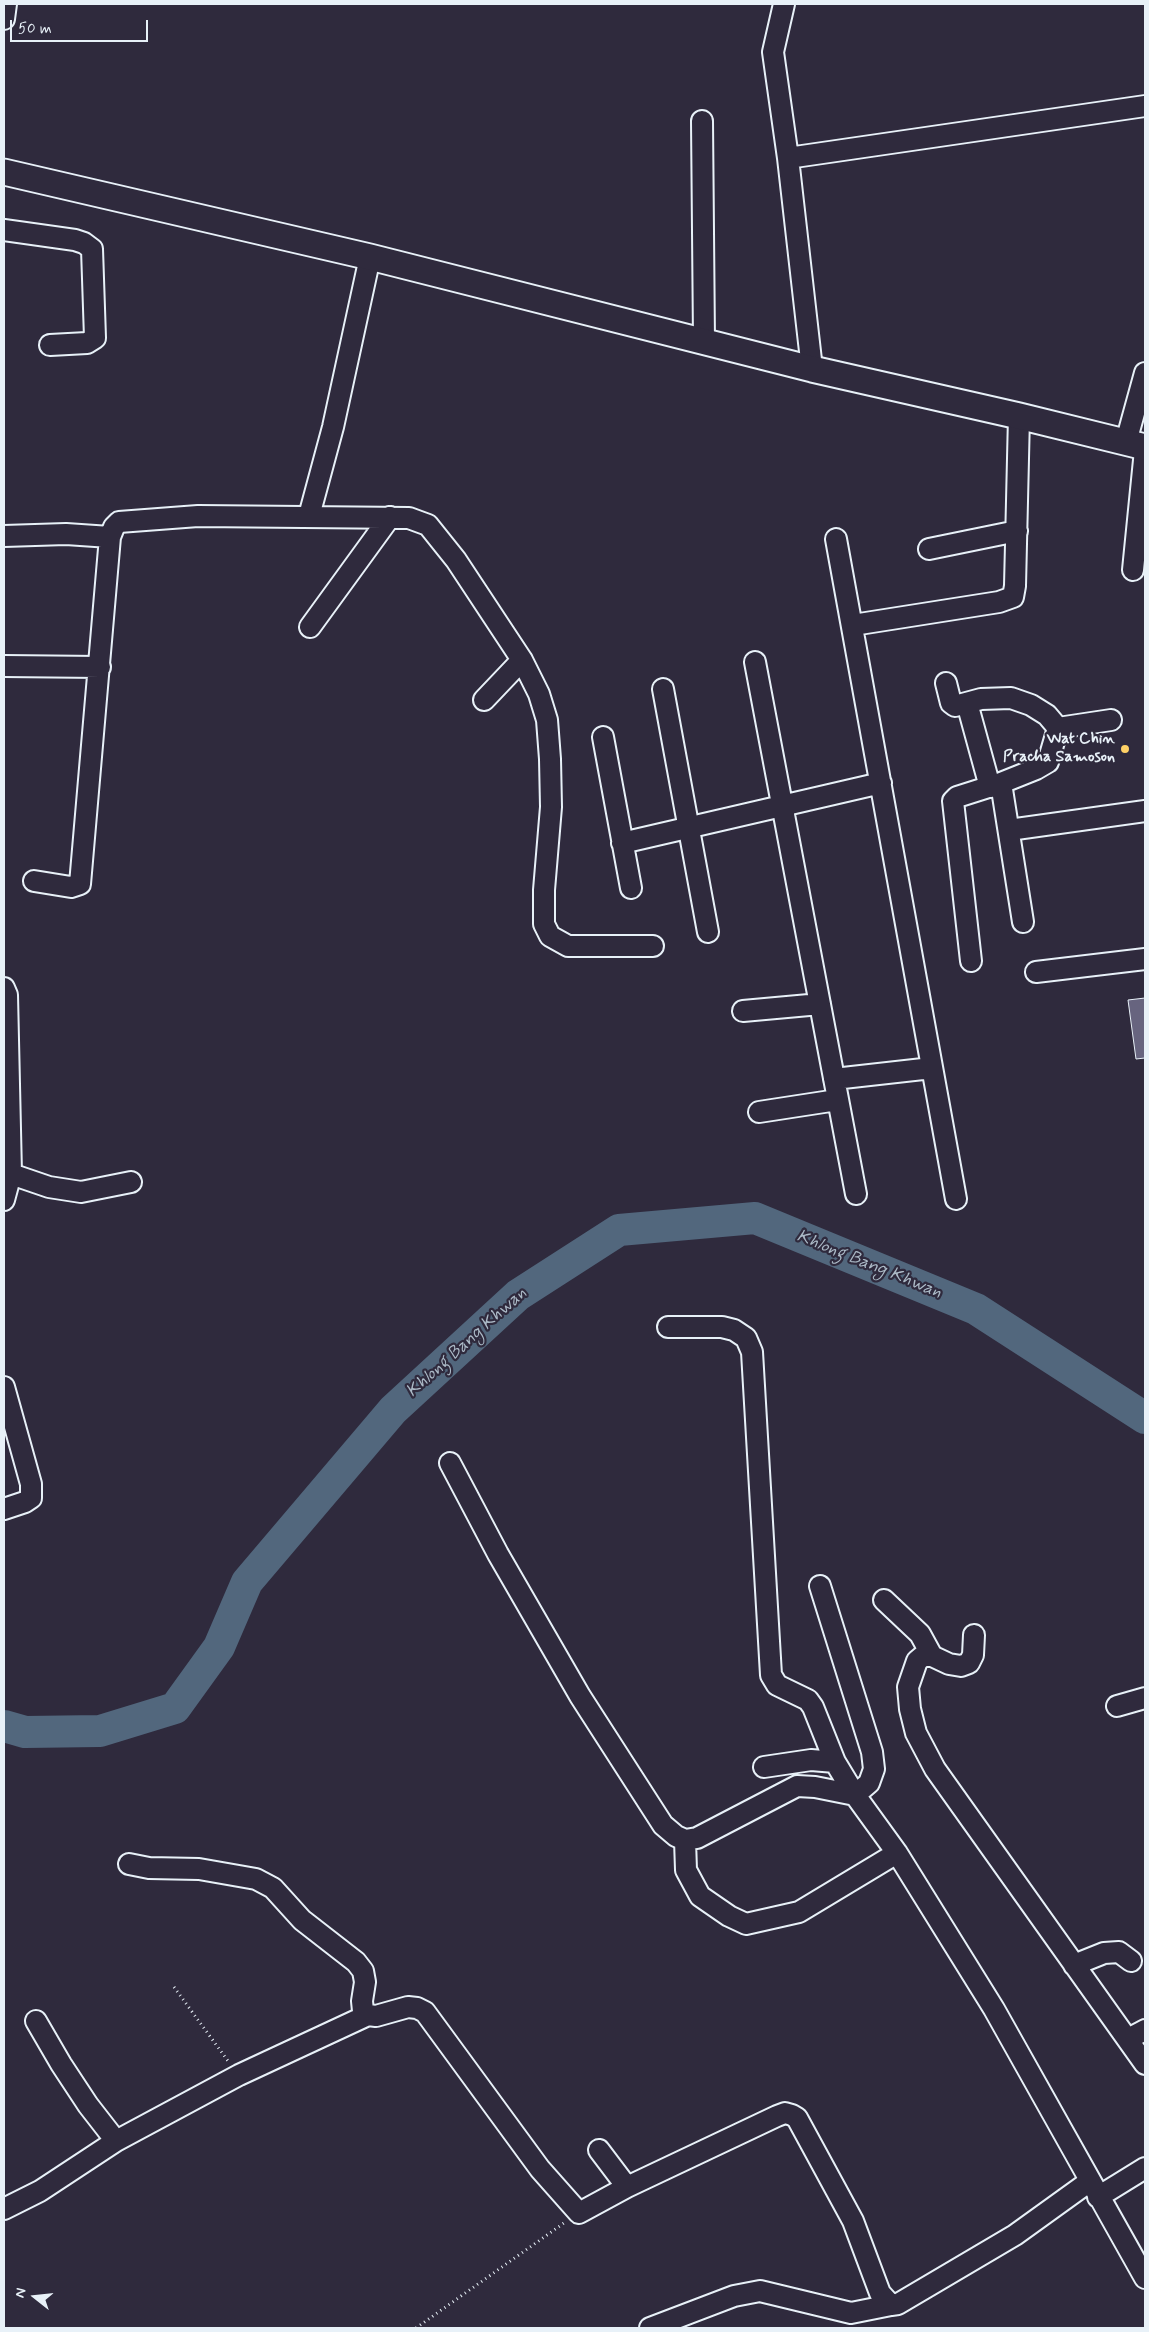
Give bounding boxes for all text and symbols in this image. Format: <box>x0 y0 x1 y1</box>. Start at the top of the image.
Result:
scale bar <box>12 10 150 42</box>
text: 50 m <box>18 19 52 39</box>
place label: Wat Chin Pracha Samoson <box>1003 730 1115 768</box>
marker: Wat Chin Pracha Samoson <box>1119 743 1131 755</box>
water label: Khlong Bang Khwan <box>793 1226 945 1304</box>
water label: Khlong Bang Khwan <box>402 1283 532 1403</box>
north arrow <box>10 2272 60 2322</box>
text: N <box>11 2286 31 2300</box>

